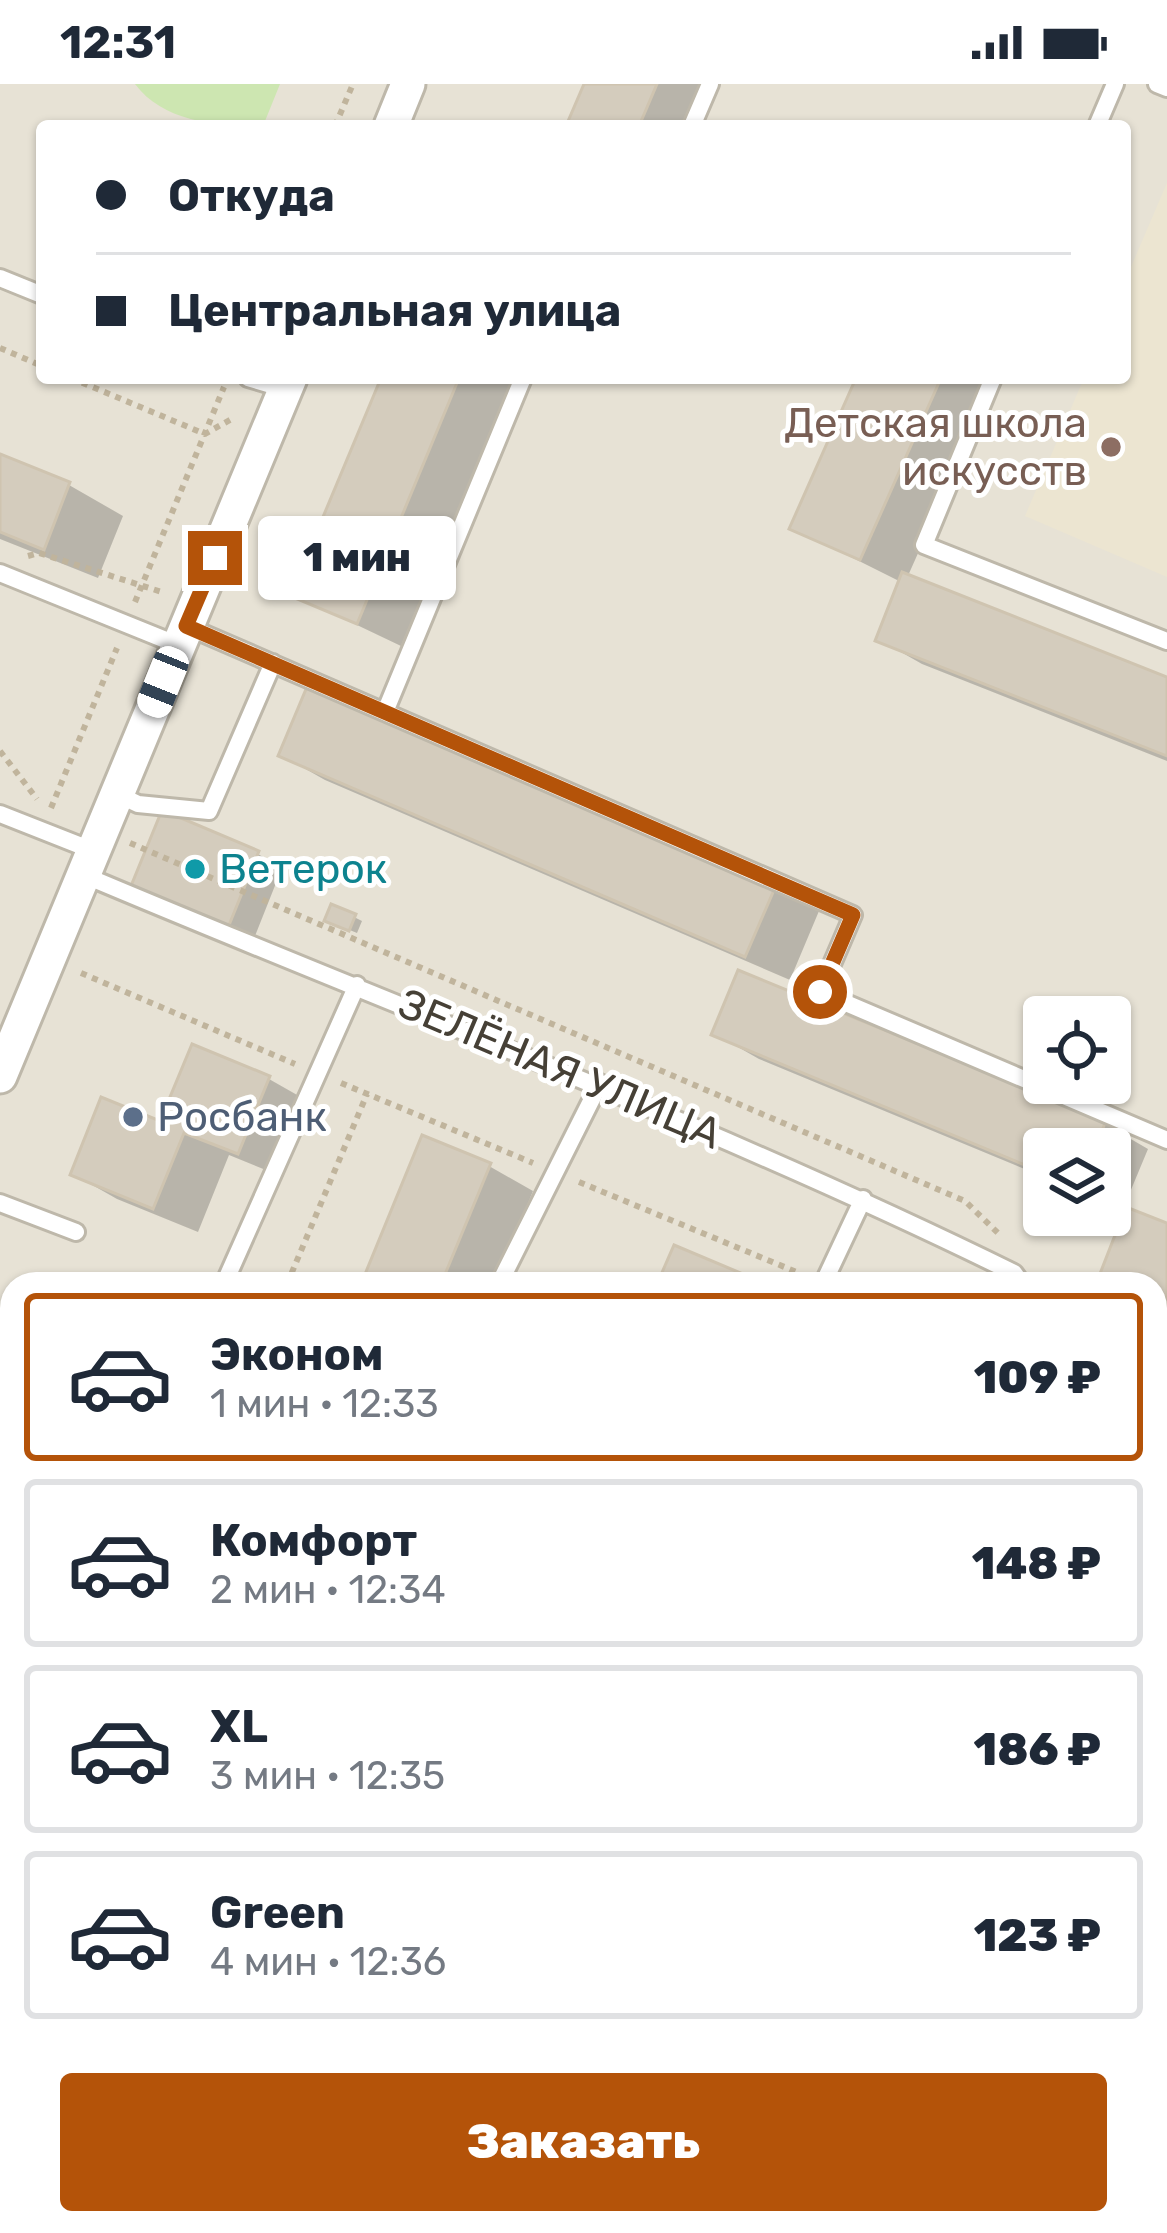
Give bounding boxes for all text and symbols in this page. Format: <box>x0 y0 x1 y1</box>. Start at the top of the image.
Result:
text: 12:31 <box>60 16 176 69</box>
text: Откуда <box>168 169 335 222</box>
text: Центральная улица <box>168 284 621 337</box>
place label: Детская школа искусств <box>784 398 1087 496</box>
marker: Детская школа искусств <box>1098 434 1124 460</box>
callout: 1 мин <box>257 516 455 600</box>
route end <box>188 531 242 585</box>
text: 1 мин <box>303 535 411 581</box>
car <box>133 642 193 722</box>
place label: Ветерок <box>219 844 387 894</box>
marker: Ветерок <box>182 856 208 882</box>
route start <box>793 965 847 1019</box>
street label: ЗЕЛЁНАЯ УЛИЦА <box>391 978 729 1160</box>
map controls <box>1023 996 1131 1236</box>
button: locate <box>1023 996 1131 1104</box>
place label: Росбанк <box>157 1092 327 1142</box>
marker: Росбанк <box>120 1104 146 1130</box>
button: layers <box>1023 1128 1131 1236</box>
icon: car <box>66 1323 174 1431</box>
text: Эконом <box>210 1328 384 1381</box>
text: 109 ₽ <box>974 1351 1101 1404</box>
text: 1 мин · 12:33 <box>210 1381 439 1427</box>
icon: car <box>66 1509 174 1617</box>
text: Комфорт <box>210 1514 417 1567</box>
text: 148 ₽ <box>972 1537 1101 1590</box>
text: 2 мин · 12:34 <box>210 1567 446 1613</box>
icon: car <box>66 1695 174 1803</box>
text: XL <box>210 1700 268 1753</box>
text: 186 ₽ <box>973 1723 1101 1776</box>
text: 3 мин · 12:35 <box>210 1753 445 1799</box>
icon: car <box>66 1881 174 1989</box>
text: Green <box>210 1886 345 1939</box>
text: 123 ₽ <box>974 1909 1101 1962</box>
text: 4 мин · 12:36 <box>210 1939 446 1985</box>
button: Заказать <box>60 2073 1107 2211</box>

